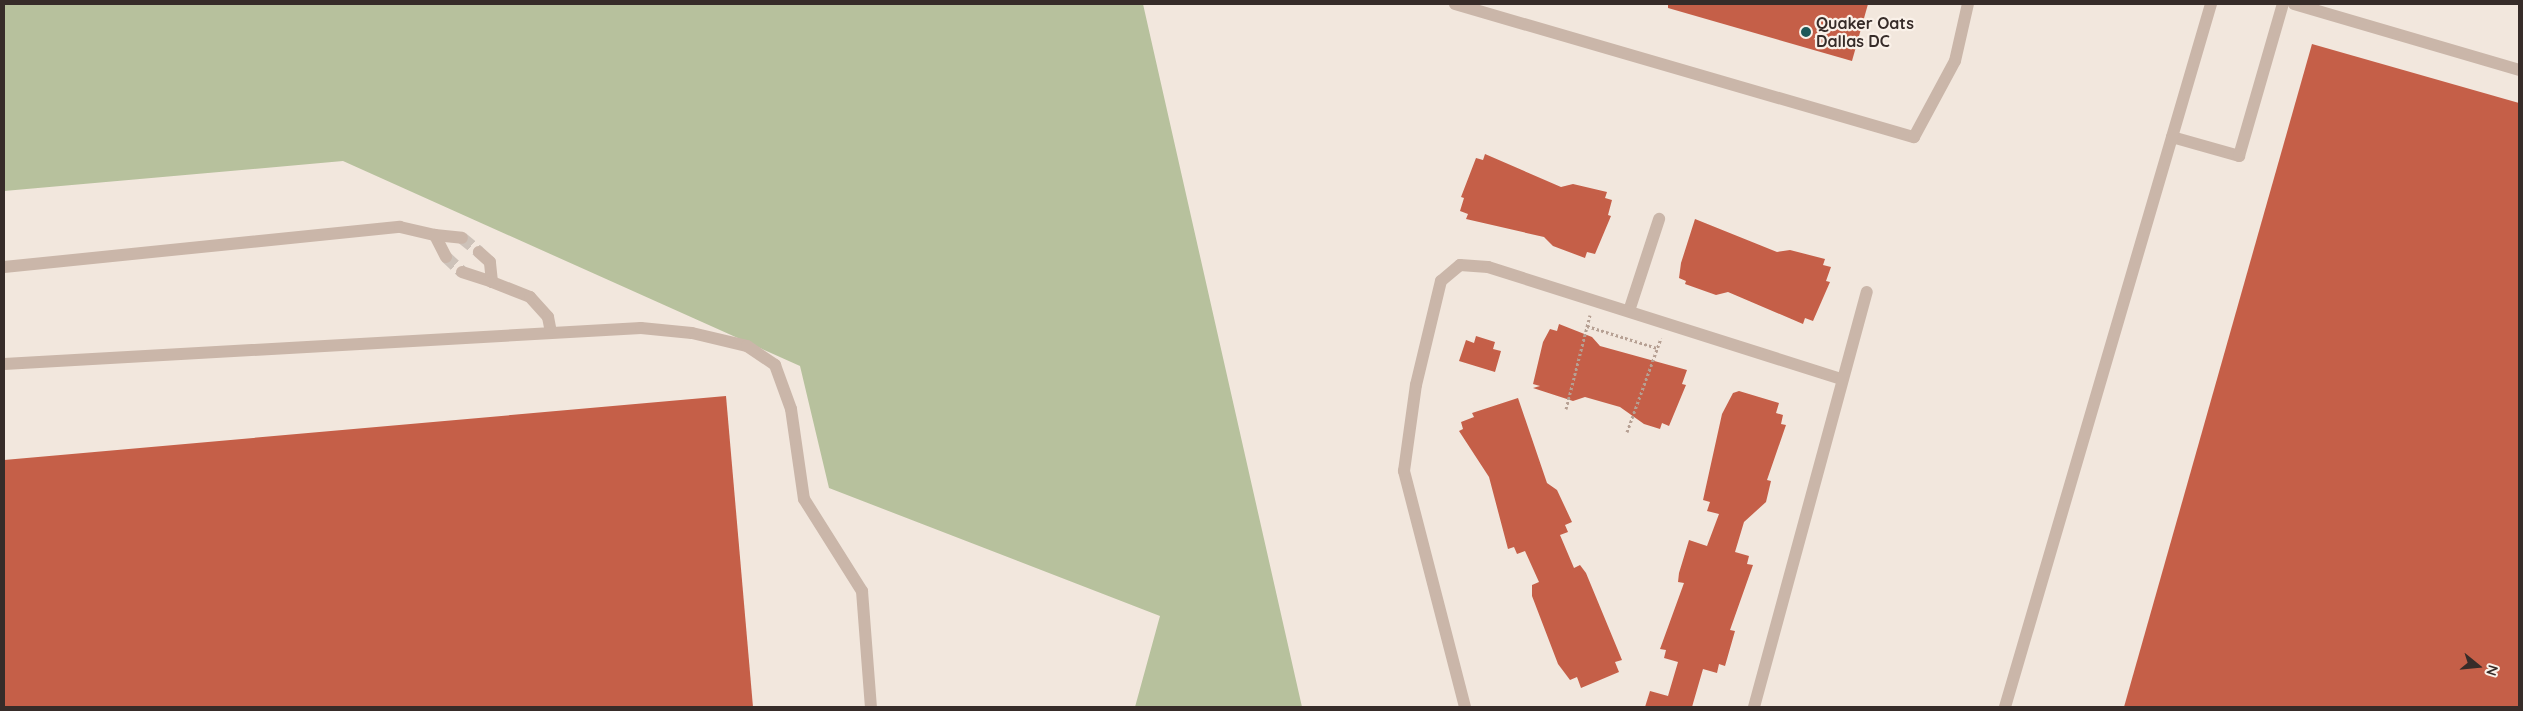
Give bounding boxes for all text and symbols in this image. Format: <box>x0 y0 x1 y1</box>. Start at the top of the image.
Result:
place label: Quaker Oats Dallas DC <box>1816 13 1914 51</box>
marker: Quaker Oats Dallas DC <box>1800 26 1812 38</box>
north arrow <box>2453 641 2503 691</box>
text: N <box>2482 663 2502 678</box>

